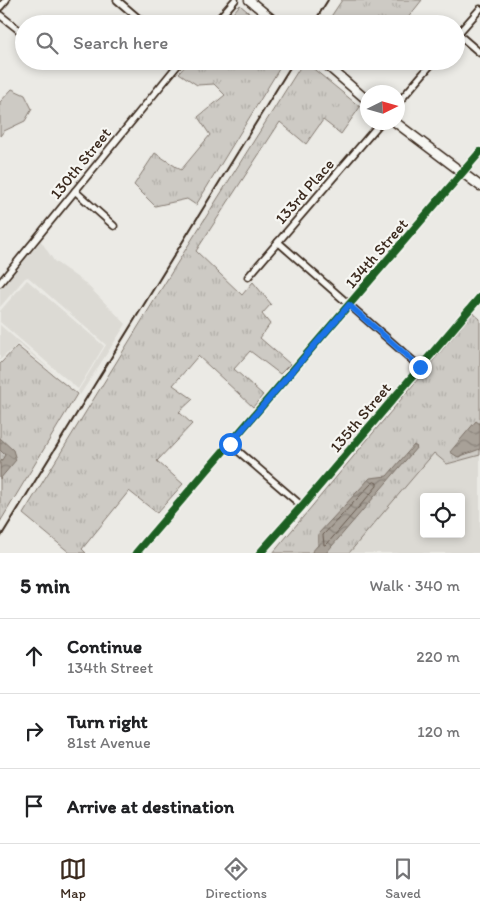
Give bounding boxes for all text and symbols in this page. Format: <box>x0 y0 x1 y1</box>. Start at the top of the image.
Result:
search box <box>15 15 465 70</box>
icon: search <box>33 29 61 57</box>
text: Search here <box>73 31 168 54</box>
north arrow <box>360 85 405 130</box>
street label: 130th Street <box>46 124 115 203</box>
street label: 133rd Place <box>271 155 338 228</box>
street label: 134th Street <box>341 215 412 292</box>
route end <box>409 356 432 379</box>
street label: 135th Street <box>326 379 395 456</box>
route start <box>219 433 242 456</box>
map controls <box>420 493 465 538</box>
button: locate <box>420 493 465 538</box>
text: 5 min <box>20 573 70 598</box>
text: Walk · 340 m <box>370 576 460 595</box>
text: Continue <box>67 635 142 658</box>
icon: ahead <box>20 642 48 670</box>
text: 220 m <box>416 647 460 666</box>
text: 134th Street <box>67 658 153 677</box>
text: Turn right <box>67 710 148 733</box>
icon: right <box>20 717 48 745</box>
text: 120 m <box>417 722 460 741</box>
text: 81st Avenue <box>67 733 151 752</box>
icon: arrive <box>20 792 48 820</box>
text: Arrive at destination <box>67 795 234 818</box>
tab: Map <box>59 855 87 902</box>
tab: Directions <box>205 855 267 902</box>
tab: Saved <box>385 855 421 902</box>

